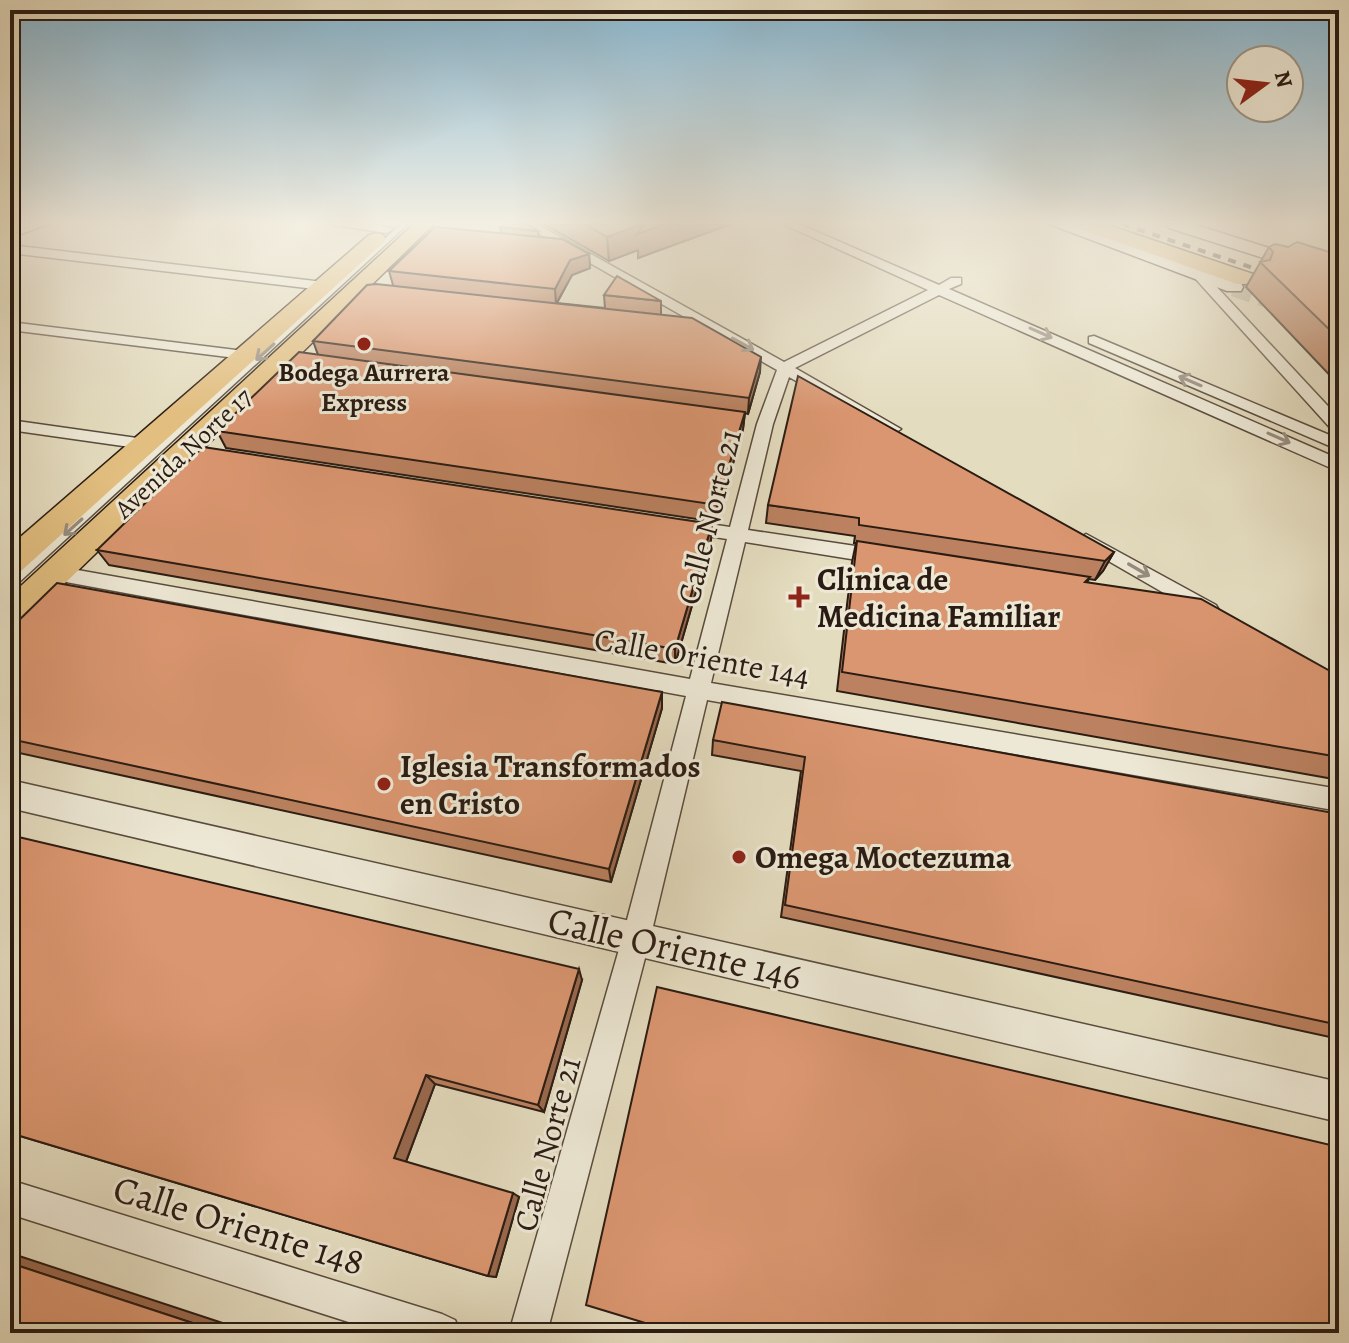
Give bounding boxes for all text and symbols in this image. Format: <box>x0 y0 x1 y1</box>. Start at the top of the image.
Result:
north arrow <box>1225 44 1305 124</box>
text: N <box>1267 67 1300 91</box>
one-way arrow <box>1029 326 1053 341</box>
marker: Bodega Aurrera Express <box>355 335 373 353</box>
one-way arrow <box>731 336 754 352</box>
one-way arrow <box>255 343 275 362</box>
place label: Bodega Aurrera Express <box>278 355 450 420</box>
one-way arrow <box>1178 373 1202 388</box>
street label: Avenida Norte 17 <box>106 380 260 527</box>
street label: Calle Norte 21 <box>666 425 752 609</box>
one-way arrow <box>1267 431 1291 446</box>
one-way arrow <box>63 518 83 537</box>
place label: Clinica de Medicina Familiar <box>817 557 1061 638</box>
one-way arrow <box>1126 563 1150 578</box>
marker: Clinica de Medicina Familiar <box>788 586 810 608</box>
street label: Calle Oriente 144 <box>591 616 813 698</box>
place label: Iglesia Transformados en Cristo <box>400 744 701 825</box>
marker: Iglesia Transformados en Cristo <box>375 775 393 793</box>
place label: Omega Moctezuma <box>755 835 1012 879</box>
marker: Omega Moctezuma <box>730 848 748 866</box>
street label: Calle Oriente 146 <box>543 894 807 1002</box>
street label: Calle Norte 21 <box>503 1052 591 1236</box>
street label: Calle Oriente 148 <box>107 1162 371 1288</box>

